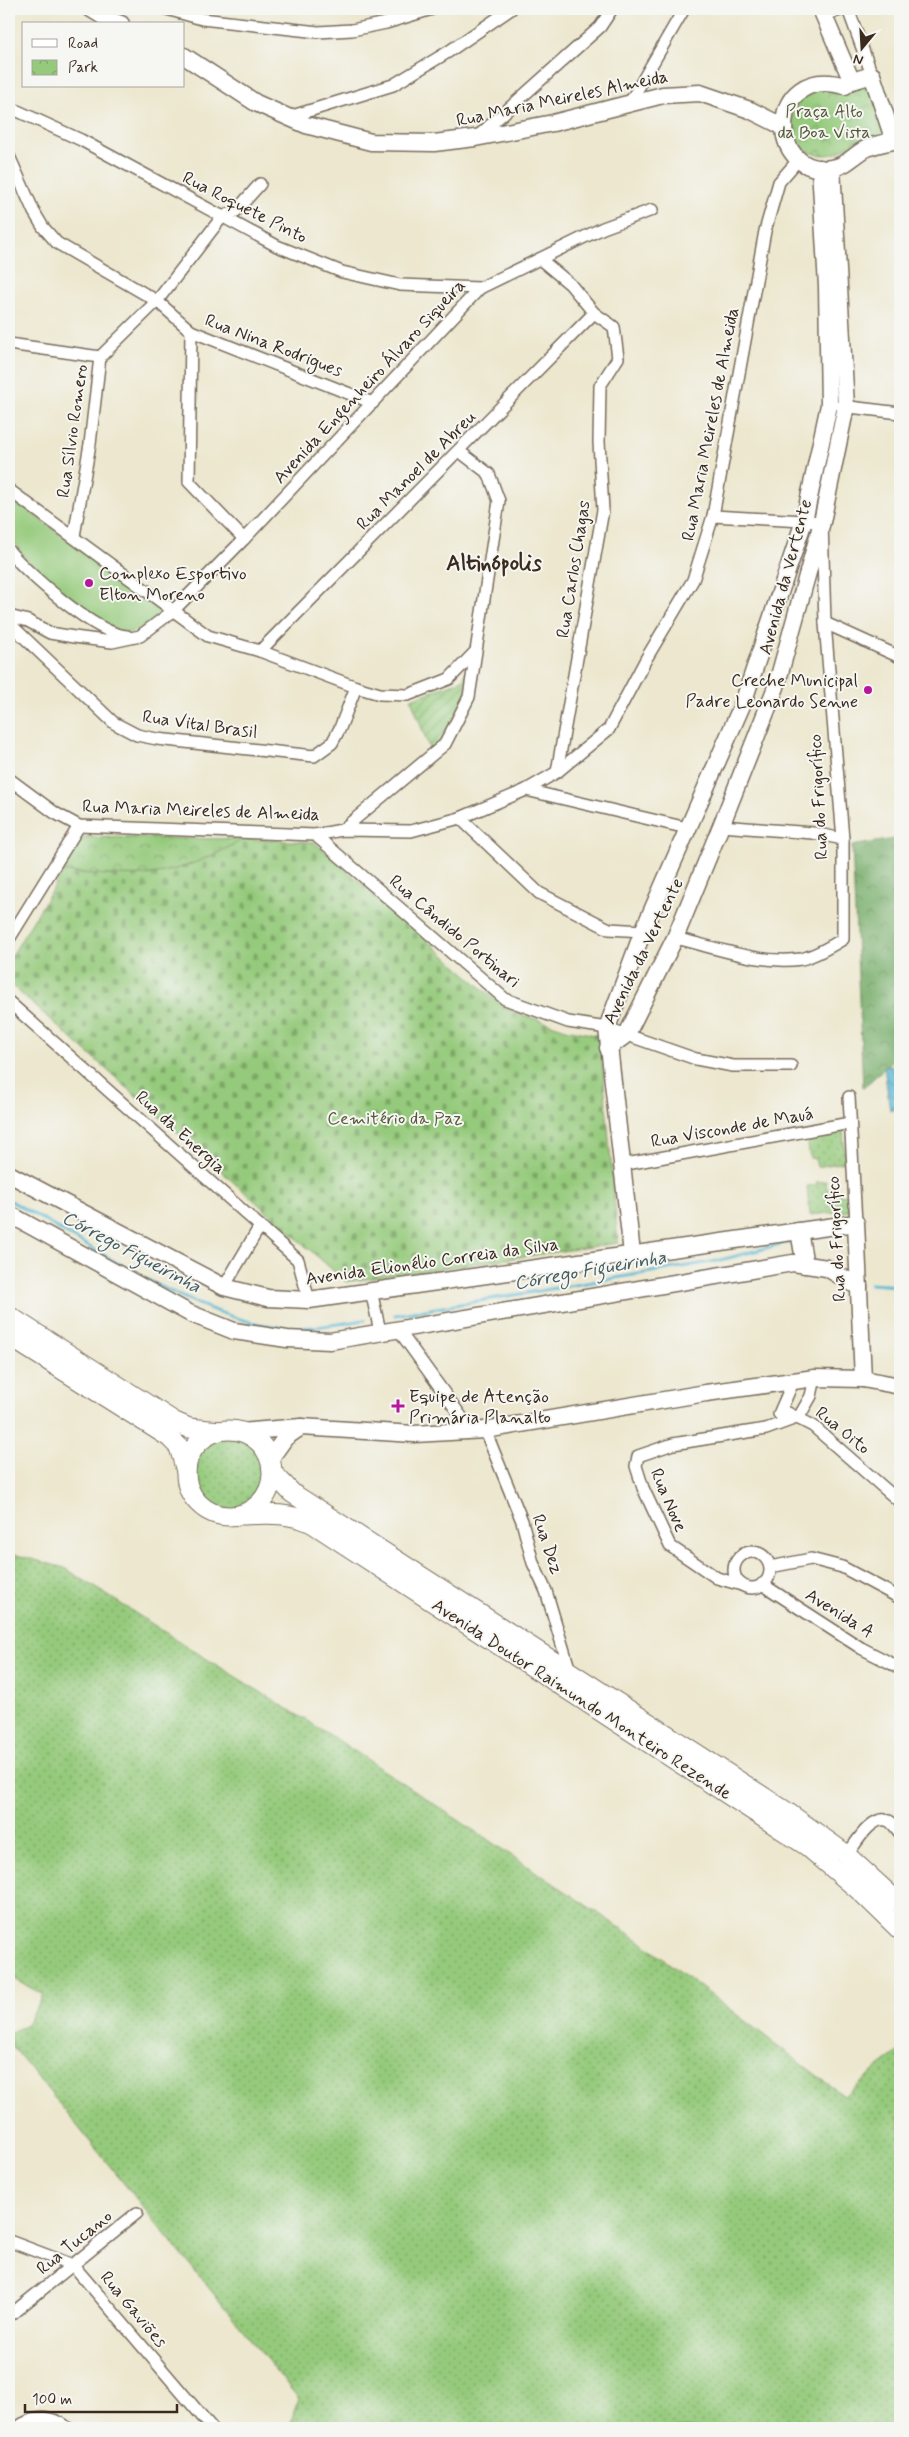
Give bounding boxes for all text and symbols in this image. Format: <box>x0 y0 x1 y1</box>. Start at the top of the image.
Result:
legend <box>22 22 185 88</box>
north arrow <box>836 22 886 72</box>
text: Road <box>68 34 98 54</box>
text: N <box>851 49 866 69</box>
text: Park <box>68 58 98 78</box>
street label: Rua Maria Meireles Almeida <box>454 65 670 133</box>
park label: Praça Alto da Boa Vista <box>778 100 870 145</box>
street label: Rua Roquete Pinto <box>178 166 311 250</box>
street label: Avenida Engenheiro Álvaro Siqueira <box>268 274 473 491</box>
street label: Rua Maria Meireles de Almeida <box>677 305 745 543</box>
street label: Rua Nina Rodrigues <box>201 309 346 384</box>
street label: Rua Sílvio Romero <box>52 363 94 499</box>
street label: Rua Manoel de Abreu <box>352 405 482 536</box>
street label: Avenida da Vertente <box>754 497 818 658</box>
street label: Rua Carlos Chagas <box>551 499 597 640</box>
district label: Altinópolis <box>446 550 542 578</box>
place label: Complexo Esportivo Elton Moreno <box>99 562 247 607</box>
marker: Complexo Esportivo Elton Moreno <box>83 577 95 589</box>
place label: Creche Municipal Padre Leonardo Senne <box>686 669 858 714</box>
marker: Creche Municipal Padre Leonardo Senne <box>862 684 874 696</box>
street label: Rua Vital Brasil <box>141 705 259 745</box>
street label: Rua do Frigorífico <box>804 733 834 860</box>
street label: Rua Maria Meireles de Almeida <box>82 795 320 827</box>
street label: Rua Cândido Portinari <box>384 870 525 994</box>
street label: Avenida da Vertente <box>598 874 690 1029</box>
street label: Rua da Energia <box>129 1086 231 1181</box>
street label: Rua Visconde de Mauá <box>649 1102 815 1154</box>
park label: Cemitério da Paz <box>327 1107 463 1131</box>
street label: Rua do Frigorífico <box>822 1175 852 1302</box>
water label: Córrego Figueirinha <box>57 1205 206 1301</box>
street label: Avenida Elionélio Correia da Silva <box>304 1232 560 1292</box>
water label: Córrego Figueirinha <box>512 1245 669 1298</box>
place label: Equipe de Atenção Primária Planalto <box>409 1385 551 1430</box>
marker: Equipe de Atenção Primária Planalto <box>391 1399 405 1413</box>
street label: Rua Oito <box>810 1401 875 1460</box>
street label: Rua Nove <box>644 1465 692 1536</box>
street label: Rua Dez <box>526 1511 569 1578</box>
street label: Avenida A <box>801 1583 878 1644</box>
street label: Avenida Doutor Raimundo Monteiro Rezende <box>427 1594 736 1806</box>
street label: Rua Tucano <box>32 2205 118 2281</box>
street label: Rua Gaviões <box>94 2266 172 2353</box>
scale bar <box>25 2382 178 2414</box>
text: 100 m <box>32 2390 72 2410</box>

